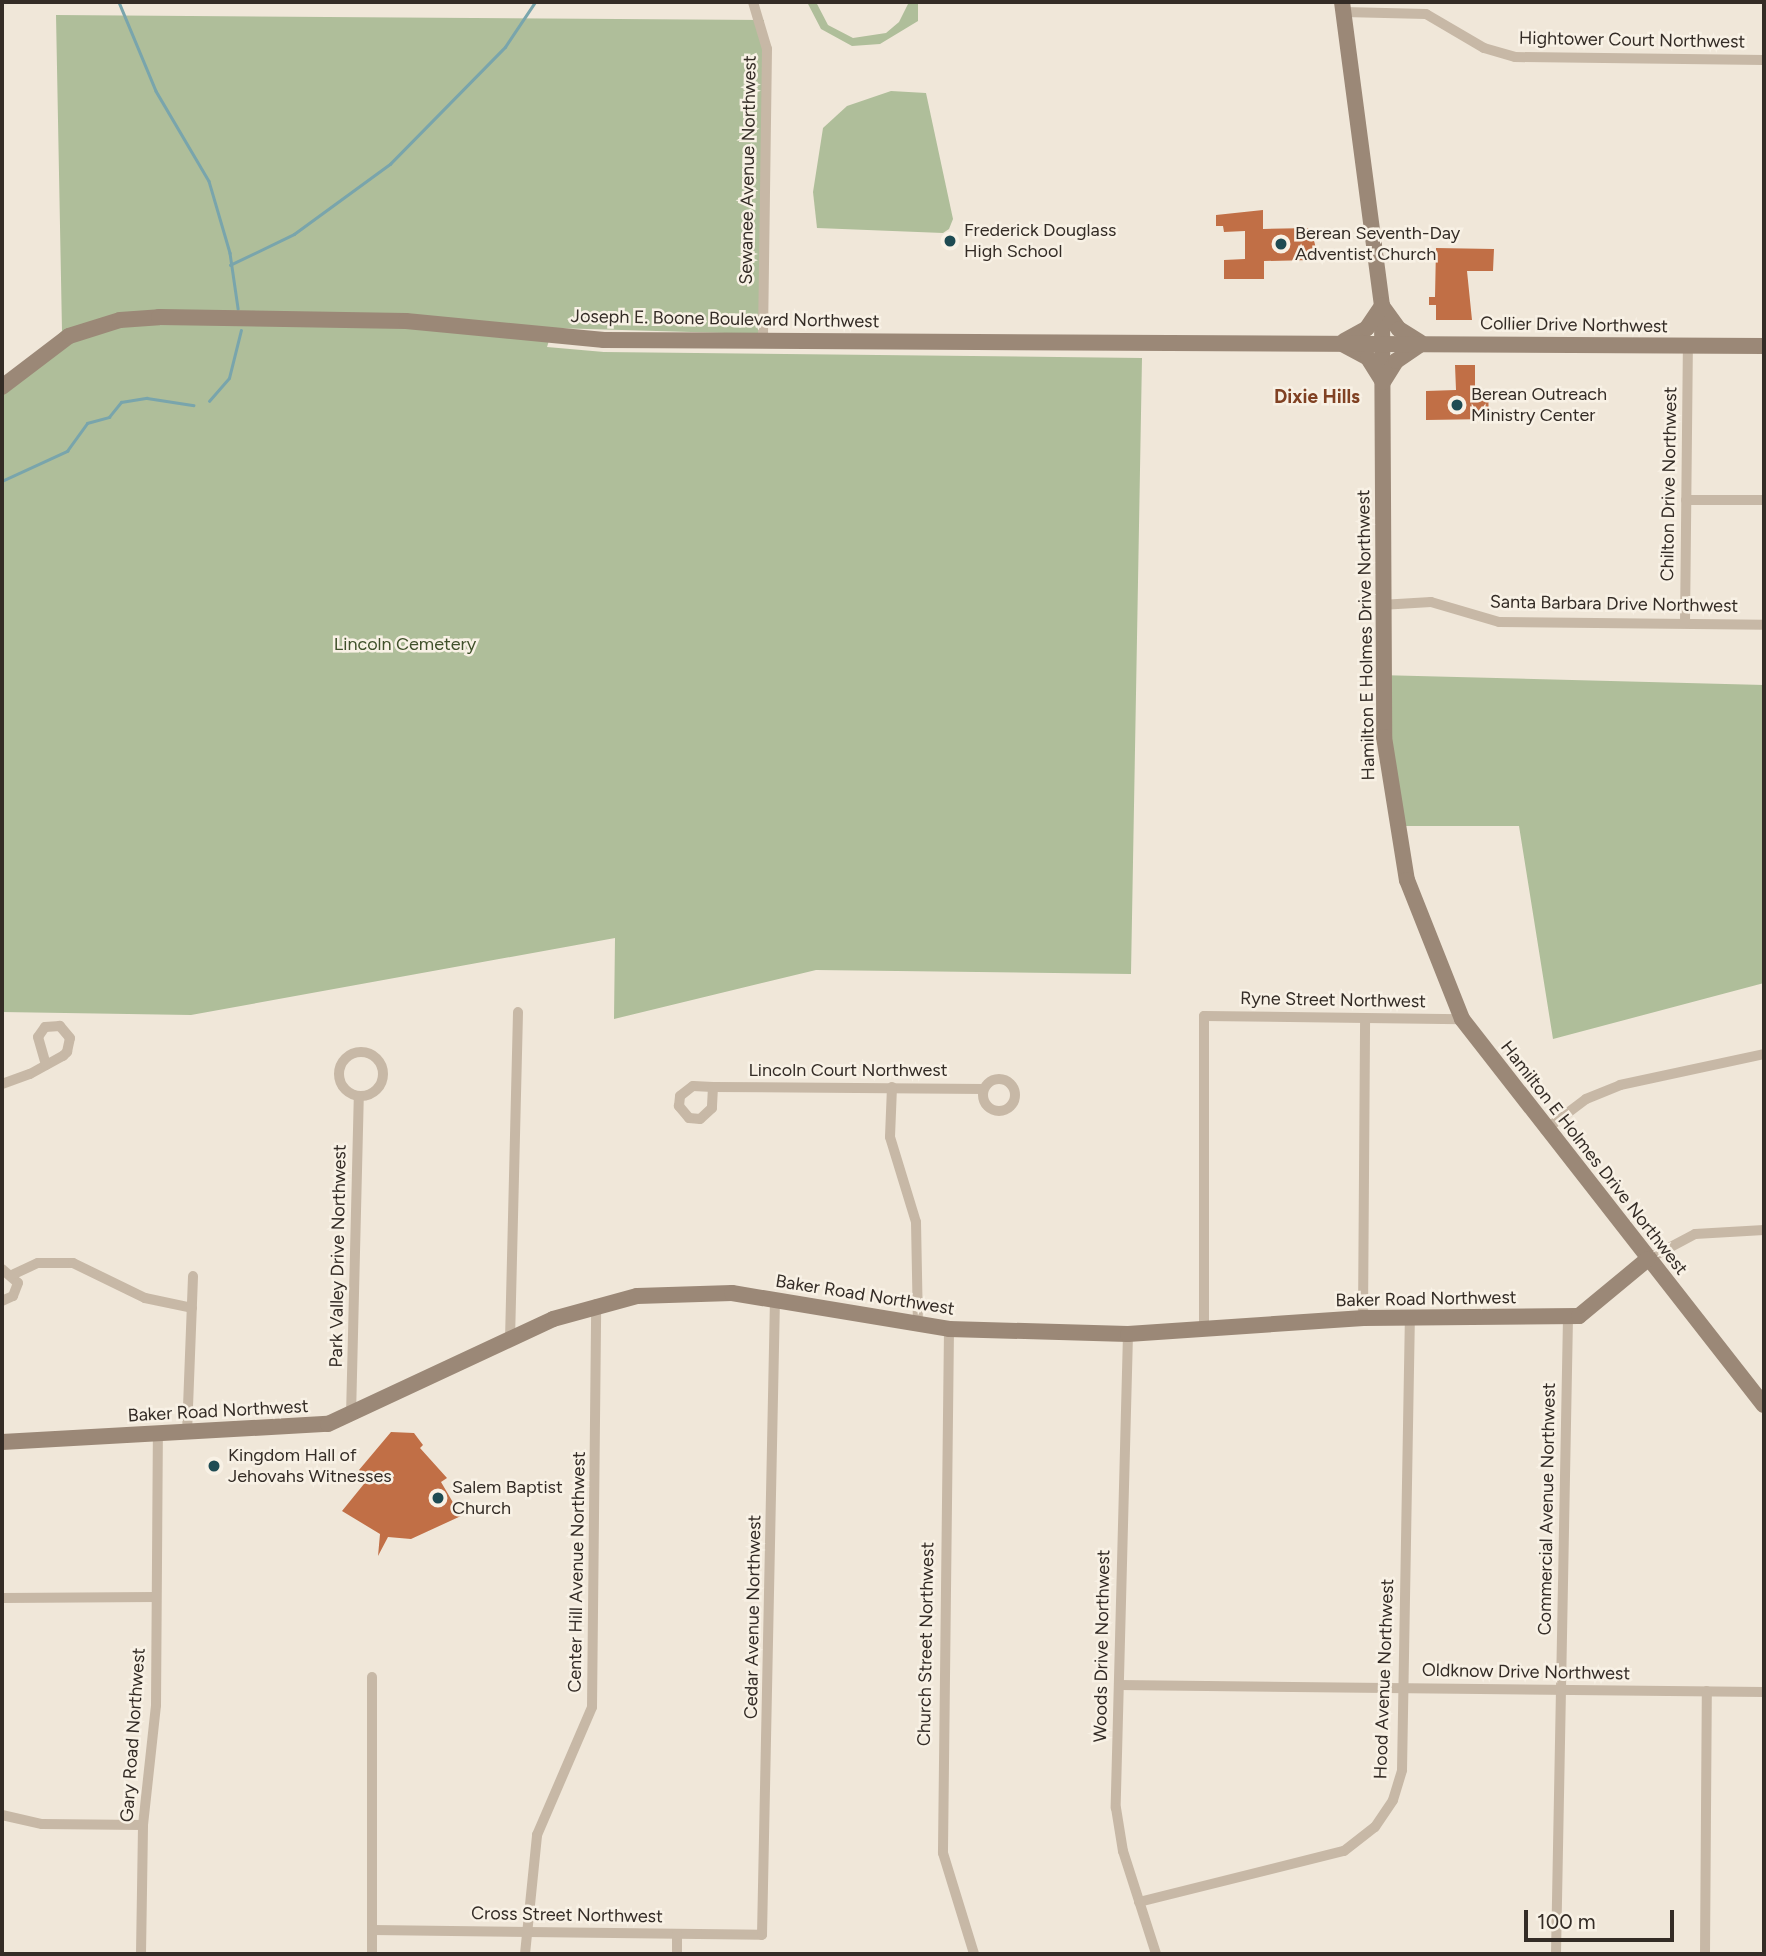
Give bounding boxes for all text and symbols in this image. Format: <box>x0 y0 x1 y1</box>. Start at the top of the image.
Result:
street label: Hightower Court Northwest <box>1519 27 1745 53</box>
street label: Sewanee Avenue Northwest <box>735 55 761 285</box>
place label: Frederick Douglass High School <box>964 220 1116 262</box>
place label: Berean Seventh-Day Adventist Church <box>1295 223 1460 266</box>
marker: Frederick Douglass High School <box>942 233 958 249</box>
marker: Berean Seventh-Day Adventist Church <box>1273 236 1289 252</box>
street label: Joseph E. Boone Boulevard Northwest <box>571 306 879 332</box>
street label: Collier Drive Northwest <box>1480 313 1668 337</box>
place label: Berean Outreach Ministry Center <box>1471 384 1607 426</box>
district label: Dixie Hills <box>1274 386 1360 408</box>
street label: Chilton Drive Northwest <box>1656 386 1682 582</box>
marker: Berean Outreach Ministry Center <box>1449 397 1465 413</box>
street label: Hamilton E Holmes Drive Northwest <box>1353 489 1379 781</box>
street label: Santa Barbara Drive Northwest <box>1490 591 1738 617</box>
park label: Lincoln Cemetery <box>334 633 476 655</box>
street label: Ryne Street Northwest <box>1240 988 1426 1012</box>
street label: Hamilton E Holmes Drive Northwest <box>1496 1037 1692 1279</box>
street label: Lincoln Court Northwest <box>748 1059 948 1081</box>
street label: Park Valley Drive Northwest <box>325 1144 351 1368</box>
street label: Baker Road Northwest <box>774 1270 956 1320</box>
street label: Baker Road Northwest <box>1335 1287 1517 1311</box>
street label: Commercial Avenue Northwest <box>1534 1382 1560 1636</box>
street label: Baker Road Northwest <box>127 1395 309 1427</box>
place label: Kingdom Hall of Jehovahs Witnesses <box>228 1445 392 1488</box>
street label: Center Hill Avenue Northwest <box>564 1451 590 1693</box>
marker: Kingdom Hall of Jehovahs Witnesses <box>206 1458 222 1474</box>
place label: Salem Baptist Church <box>452 1477 563 1520</box>
marker: Salem Baptist Church <box>430 1490 446 1506</box>
street label: Cedar Avenue Northwest <box>740 1515 766 1719</box>
street label: Church Street Northwest <box>913 1542 939 1746</box>
street label: Woods Drive Northwest <box>1090 1549 1114 1743</box>
street label: Hood Avenue Northwest <box>1370 1578 1398 1780</box>
street label: Gary Road Northwest <box>116 1647 150 1823</box>
street label: Oldknow Drive Northwest <box>1422 1659 1630 1685</box>
scale bar <box>1528 1896 1678 1940</box>
street label: Cross Street Northwest <box>471 1903 663 1927</box>
text: 100 m <box>1537 1909 1596 1934</box>

